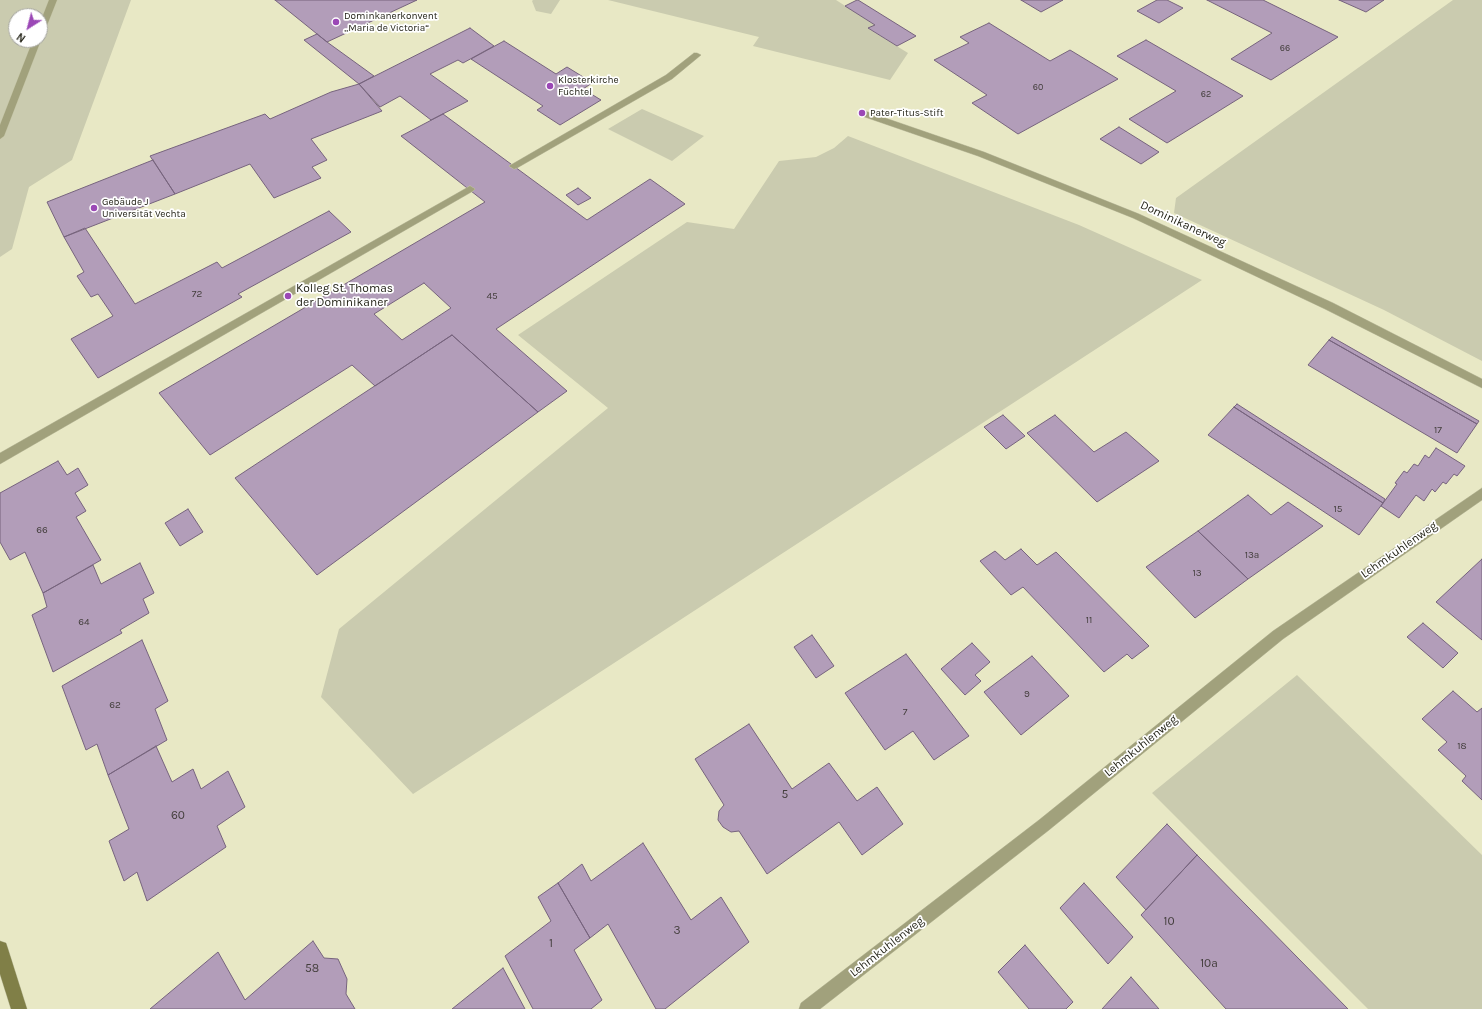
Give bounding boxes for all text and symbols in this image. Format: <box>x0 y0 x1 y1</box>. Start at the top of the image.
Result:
north arrow <box>8 8 48 48</box>
place label: Dominkanerkonvent „Maria de Victoria“ <box>344 10 437 34</box>
marker: Dominkanerkonvent „Maria de Victoria“ <box>331 17 341 27</box>
text: N <box>14 30 28 45</box>
house number: 66 <box>1280 43 1290 53</box>
place label: Klosterkirche Füchtel <box>558 74 619 98</box>
marker: Klosterkirche Füchtel <box>545 81 555 91</box>
house number: 60 <box>1033 82 1043 92</box>
house number: 62 <box>1201 89 1211 99</box>
place label: Pater-Titus-Stift <box>870 107 944 119</box>
marker: Pater-Titus-Stift <box>857 108 867 118</box>
place label: Gebäude J Universität Vechta <box>102 196 186 220</box>
street label: Dominikanerweg <box>1138 198 1228 250</box>
marker: Gebäude J Universität Vechta <box>89 203 99 213</box>
place label: Kolleg St. Thomas der Dominikaner <box>296 282 393 310</box>
house number: 72 <box>192 288 202 300</box>
house number: 45 <box>486 290 498 302</box>
marker: Kolleg St. Thomas der Dominikaner <box>283 291 293 301</box>
house number: 17 <box>1434 424 1442 436</box>
house number: 15 <box>1334 503 1342 515</box>
street label: Lehmkuhlenweg <box>1358 518 1440 582</box>
house number: 66 <box>36 524 48 536</box>
house number: 13a <box>1245 549 1259 561</box>
house number: 13 <box>1192 567 1202 579</box>
house number: 11 <box>1086 614 1092 626</box>
house number: 64 <box>78 616 90 628</box>
house number: 9 <box>1024 688 1030 700</box>
house number: 62 <box>109 699 121 711</box>
house number: 7 <box>903 706 907 718</box>
street label: Lehmkuhlenweg <box>1102 712 1180 780</box>
house number: 18 <box>1457 740 1467 752</box>
house number: 5 <box>782 788 788 802</box>
house number: 60 <box>171 809 185 823</box>
street label: Lehmkuhlenweg <box>847 914 927 980</box>
house number: 10 <box>1163 915 1175 929</box>
house number: 3 <box>673 924 681 938</box>
house number: 1 <box>549 937 553 951</box>
house number: 10a <box>1200 957 1218 971</box>
house number: 58 <box>305 962 319 976</box>

